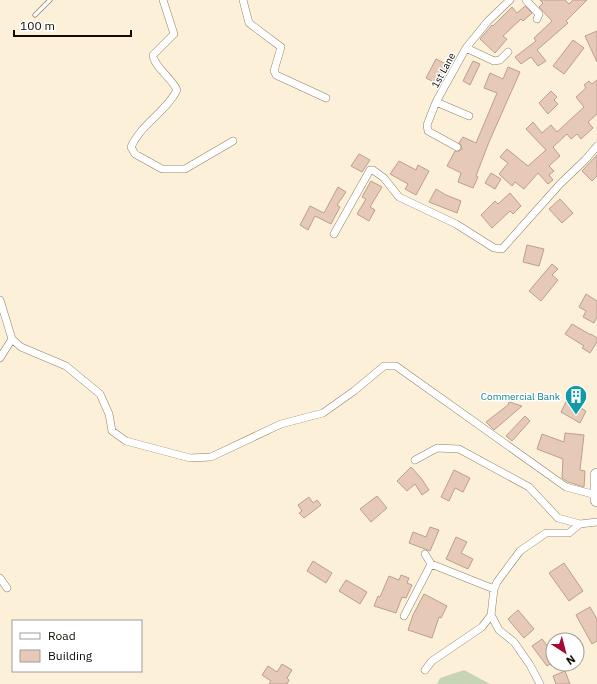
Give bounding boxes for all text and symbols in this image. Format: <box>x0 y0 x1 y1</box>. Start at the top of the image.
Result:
scale bar <box>14 12 131 38</box>
text: 100 m <box>20 18 55 33</box>
street label: 1st Lane <box>428 50 459 90</box>
building icon: Commercial Bank <box>563 383 589 416</box>
place label: Commercial Bank <box>481 390 561 403</box>
legend <box>12 620 142 672</box>
text: Road <box>48 628 76 643</box>
north arrow <box>545 632 585 672</box>
text: Building <box>48 648 93 663</box>
text: N <box>564 652 578 668</box>

